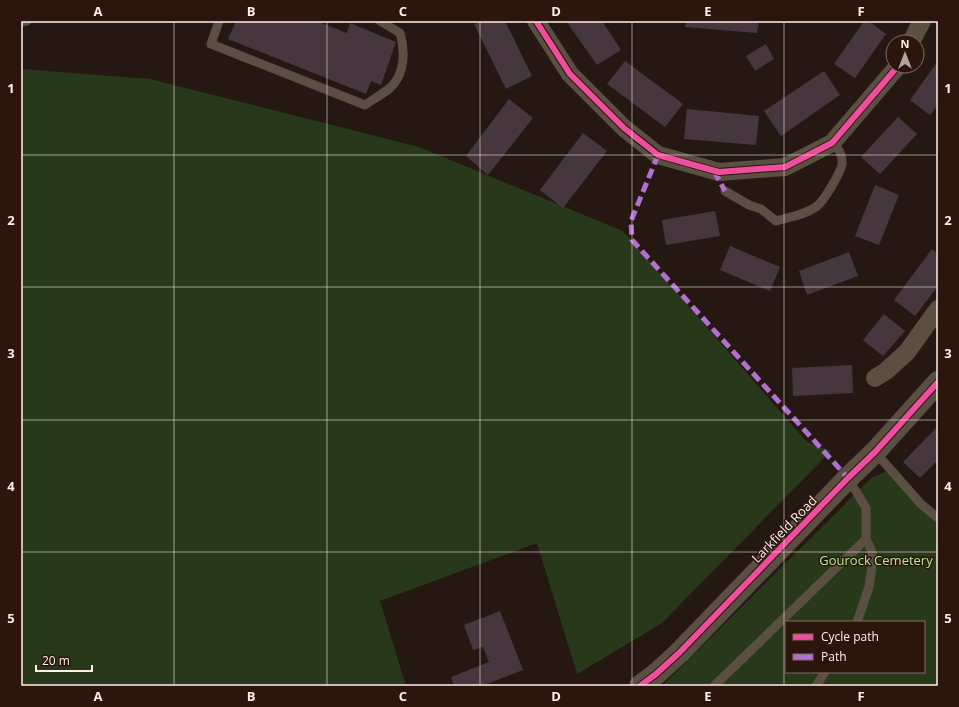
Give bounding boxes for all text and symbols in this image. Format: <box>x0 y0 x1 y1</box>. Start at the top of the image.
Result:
text: A <box>94 2 103 20</box>
text: B <box>247 2 256 20</box>
text: C <box>399 2 407 20</box>
text: D <box>551 2 561 20</box>
text: E <box>704 2 712 20</box>
text: F <box>857 2 865 20</box>
north arrow <box>885 34 925 74</box>
text: N <box>901 36 909 51</box>
text: 1 <box>7 79 15 97</box>
text: 1 <box>944 79 952 97</box>
text: 2 <box>7 211 15 229</box>
text: 2 <box>944 211 952 229</box>
text: 3 <box>7 344 15 362</box>
text: 3 <box>944 344 952 362</box>
text: 4 <box>7 477 15 495</box>
text: 4 <box>944 477 952 495</box>
street label: Larkfield Road <box>747 492 821 566</box>
park label: Gourock Cemetery <box>819 551 933 569</box>
text: 5 <box>7 609 15 627</box>
text: 5 <box>944 609 952 627</box>
legend <box>785 621 925 673</box>
text: Cycle path <box>821 628 879 645</box>
scale bar <box>36 647 92 673</box>
text: Path <box>821 648 847 665</box>
text: 20 m <box>42 652 70 669</box>
text: A <box>94 687 103 705</box>
text: B <box>247 687 256 705</box>
text: C <box>399 687 407 705</box>
text: D <box>551 687 561 705</box>
text: E <box>704 687 712 705</box>
text: F <box>857 687 865 705</box>

